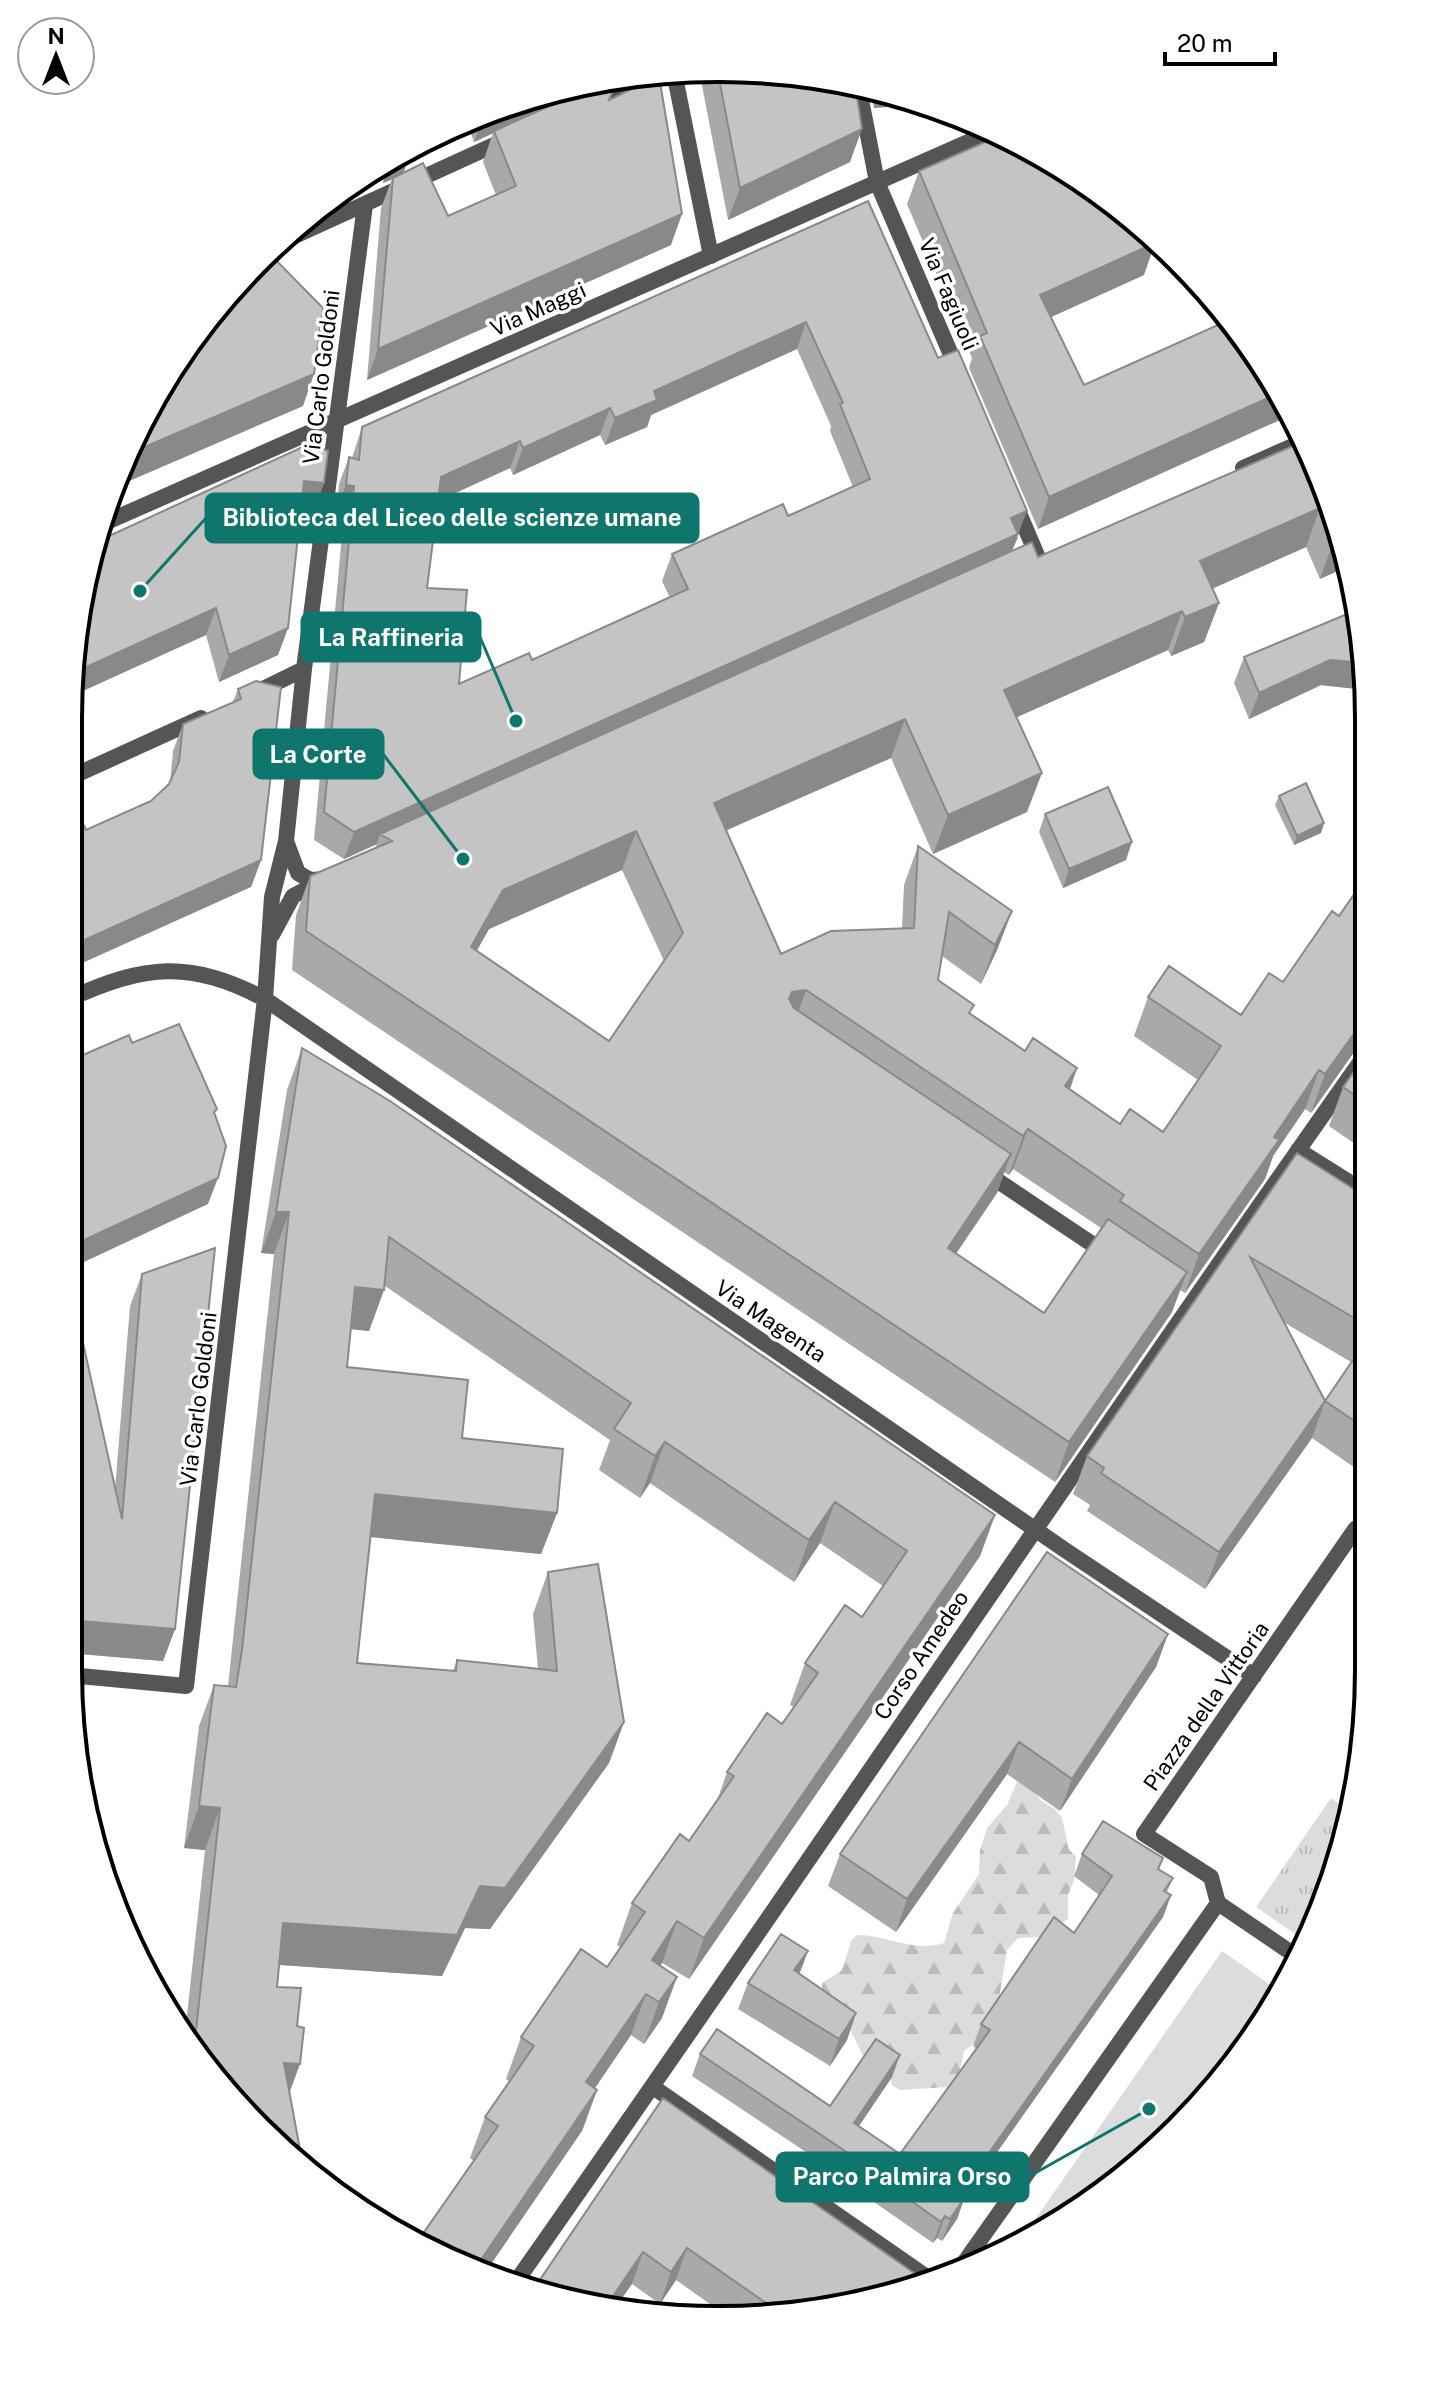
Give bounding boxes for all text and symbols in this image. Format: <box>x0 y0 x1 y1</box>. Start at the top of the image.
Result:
north arrow <box>16 16 96 96</box>
scale bar <box>1165 16 1275 66</box>
text: N <box>47 23 65 49</box>
text: 20 m <box>1177 29 1233 57</box>
street label: Via Fagiuoli <box>914 234 984 354</box>
street label: Via Maggi <box>486 276 590 342</box>
street label: Via Carlo Goldoni <box>297 288 345 466</box>
callout: Biblioteca del Liceo delle scienze umane <box>206 494 698 542</box>
text: Biblioteca del Liceo delle scienze umane <box>222 503 682 531</box>
callout: La Raffineria <box>302 613 480 661</box>
text: La Raffineria <box>318 623 464 651</box>
callout: La Corte <box>254 730 383 778</box>
text: La Corte <box>270 740 366 768</box>
street label: Via Magenta <box>711 1274 831 1368</box>
street label: Via Carlo Goldoni <box>174 1310 222 1488</box>
street label: Corso Amedeo <box>868 1586 974 1724</box>
street label: Piazza della Vittoria <box>1138 1616 1274 1796</box>
callout: Parco Palmira Orso <box>777 2153 1028 2201</box>
text: Parco Palmira Orso <box>793 2162 1011 2190</box>

